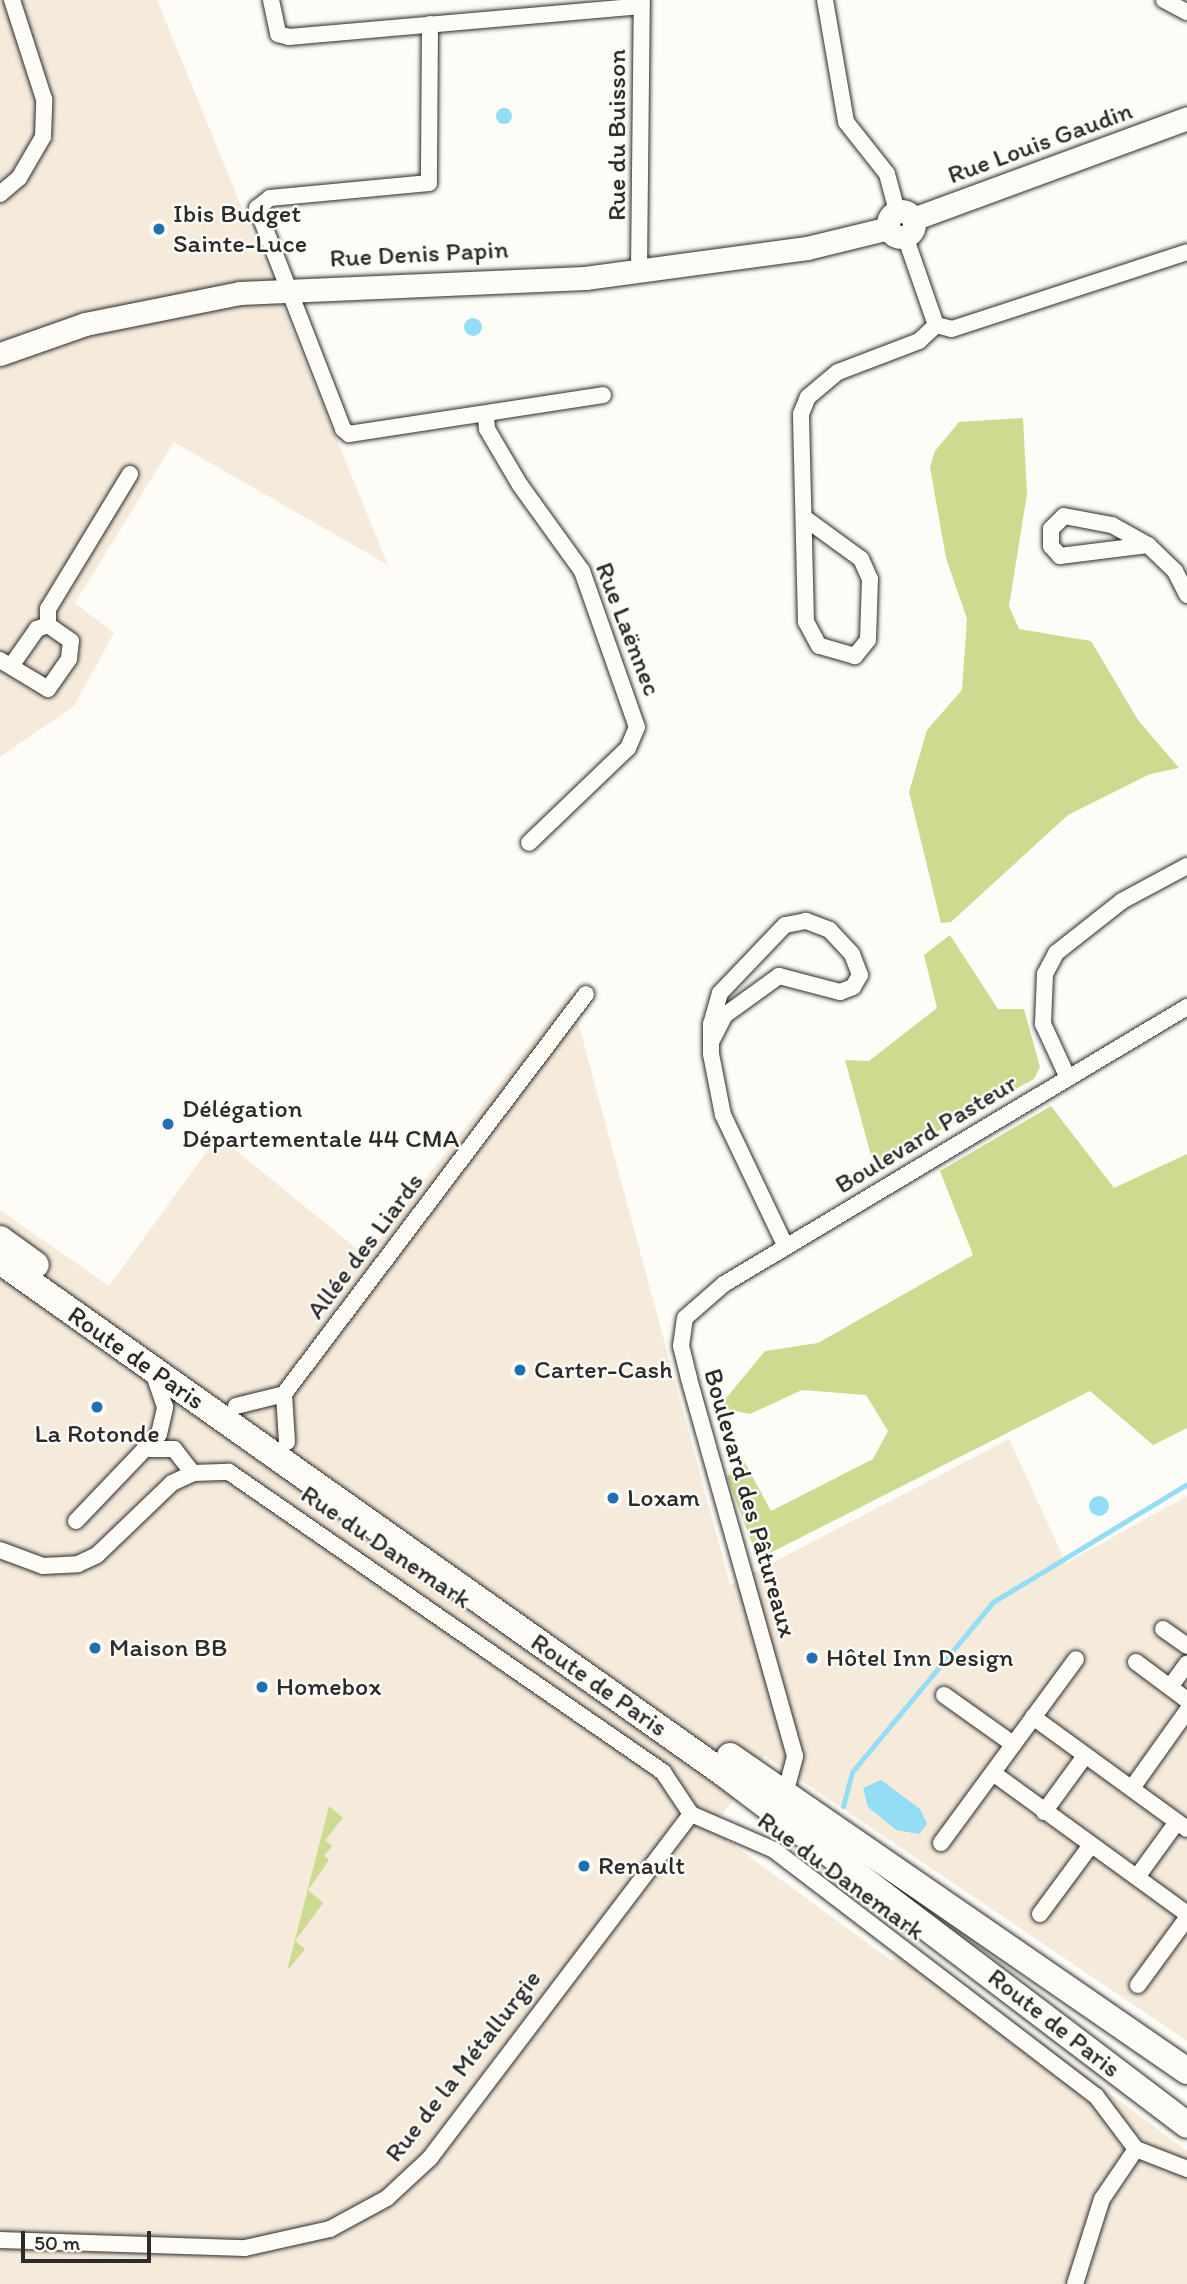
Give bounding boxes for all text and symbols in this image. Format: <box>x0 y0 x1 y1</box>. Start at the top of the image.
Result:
street label: Rue du Buisson <box>601 49 633 221</box>
street label: Rue Louis Gaudin <box>944 95 1136 191</box>
place label: Ibis Budget Sainte-Luce <box>173 198 307 260</box>
marker: Ibis Budget Sainte-Luce <box>151 221 167 237</box>
street label: Rue Denis Papin <box>329 234 509 274</box>
street label: Rue Laënnec <box>588 558 668 700</box>
street label: Boulevard Pasteur <box>830 1068 1022 1200</box>
place label: Délégation Départementale 44 CMA <box>182 1093 459 1154</box>
marker: Délégation Départementale 44 CMA <box>160 1116 176 1132</box>
street label: Allée des Liards <box>300 1167 430 1325</box>
street label: Route de Paris <box>62 1299 210 1417</box>
place label: Carter-Cash <box>534 1354 672 1386</box>
marker: Carter-Cash <box>512 1362 528 1378</box>
street label: Boulevard des Pâtureaux <box>697 1365 803 1641</box>
marker: La Rotonde <box>89 1399 105 1415</box>
place label: La Rotonde <box>35 1418 159 1450</box>
street label: Rue du Danemark <box>295 1478 477 1616</box>
place label: Loxam <box>627 1482 700 1514</box>
marker: Loxam <box>605 1490 621 1506</box>
street label: Route de Paris <box>525 1626 673 1744</box>
place label: Maison BB <box>109 1632 227 1664</box>
marker: Maison BB <box>87 1640 103 1656</box>
place label: Hôtel Inn Design <box>826 1642 1012 1674</box>
marker: Hôtel Inn Design <box>804 1650 820 1666</box>
place label: Homebox <box>276 1671 381 1703</box>
marker: Homebox <box>254 1679 270 1695</box>
street label: Rue du Danemark <box>751 1805 931 1947</box>
place label: Renault <box>598 1850 685 1882</box>
marker: Renault <box>576 1858 592 1874</box>
street label: Route de Paris <box>981 1962 1127 2084</box>
street label: Rue de la Métallurgie <box>378 1964 548 2168</box>
scale bar <box>24 2218 154 2262</box>
text: 50 m <box>34 2230 80 2255</box>

